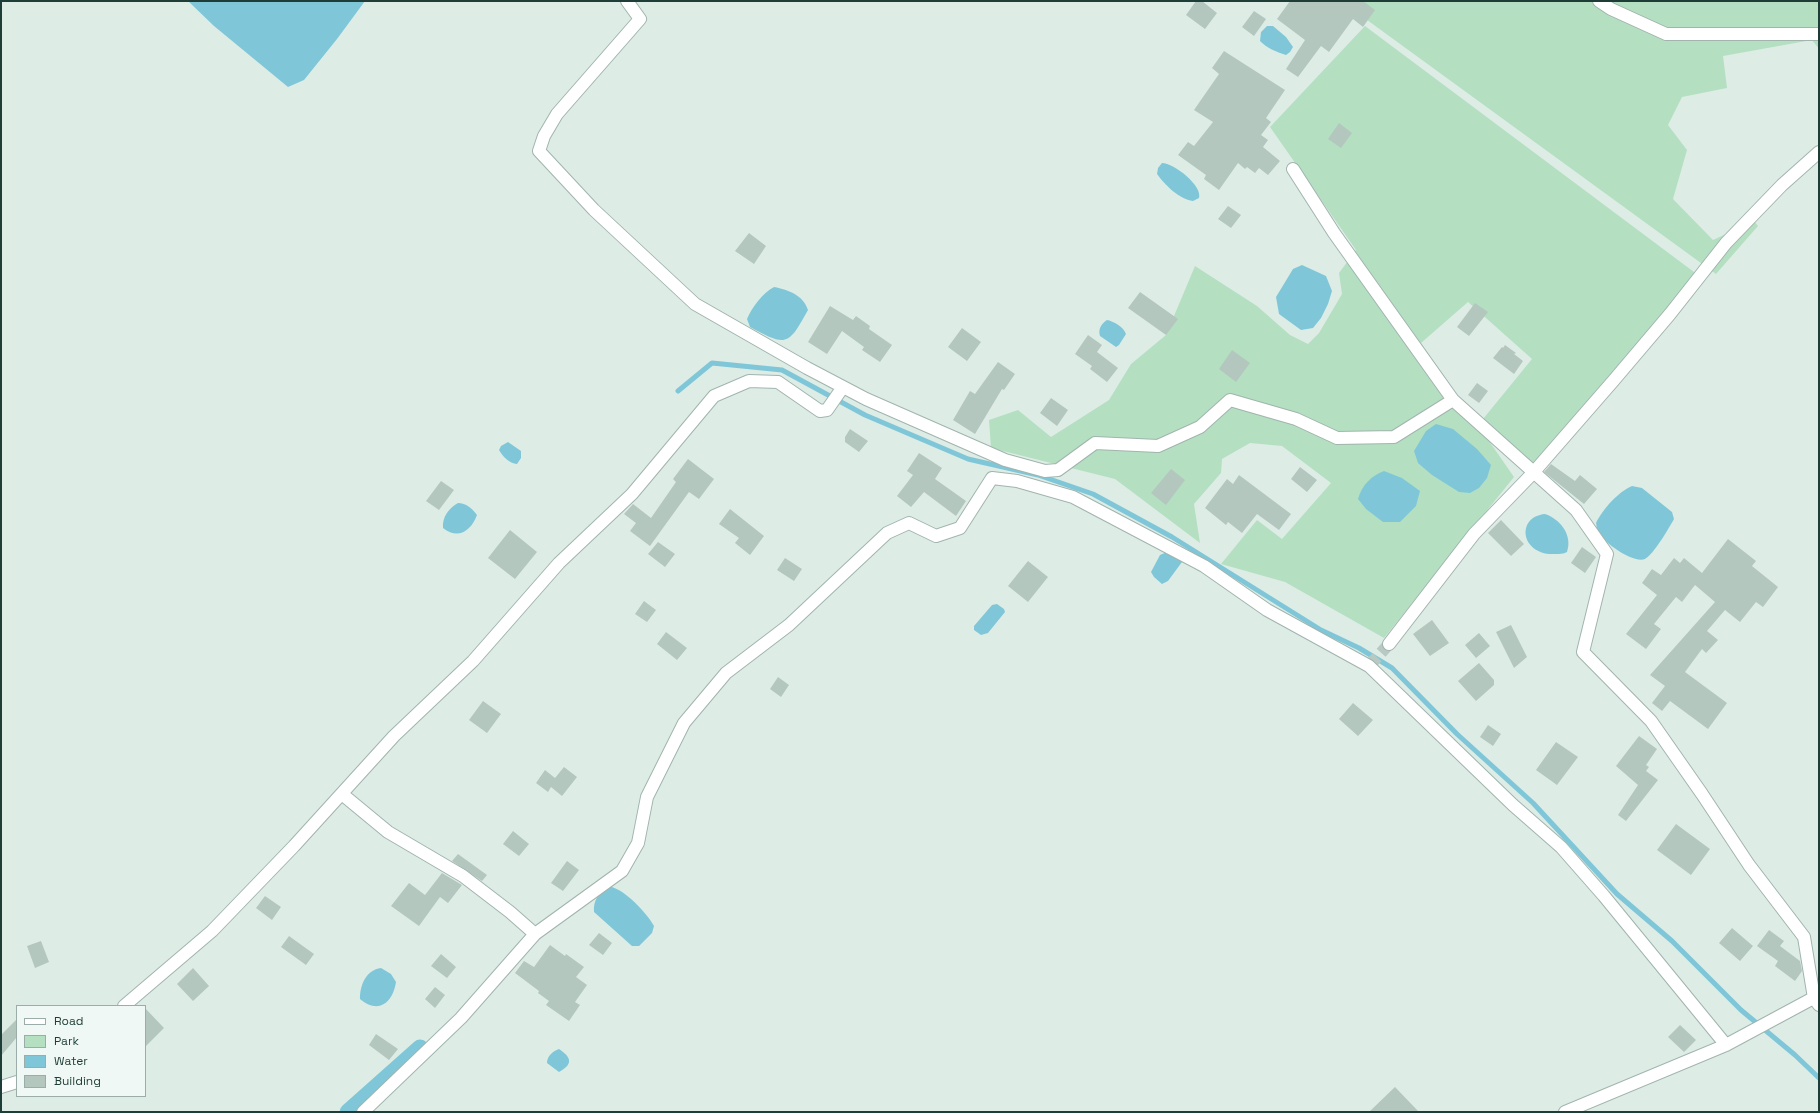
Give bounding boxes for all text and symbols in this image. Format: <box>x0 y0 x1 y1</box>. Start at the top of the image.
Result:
legend <box>16 1005 146 1097</box>
text: Road <box>54 1013 83 1029</box>
text: Park <box>54 1033 79 1049</box>
text: Water <box>54 1053 88 1069</box>
text: Building <box>54 1073 101 1089</box>

